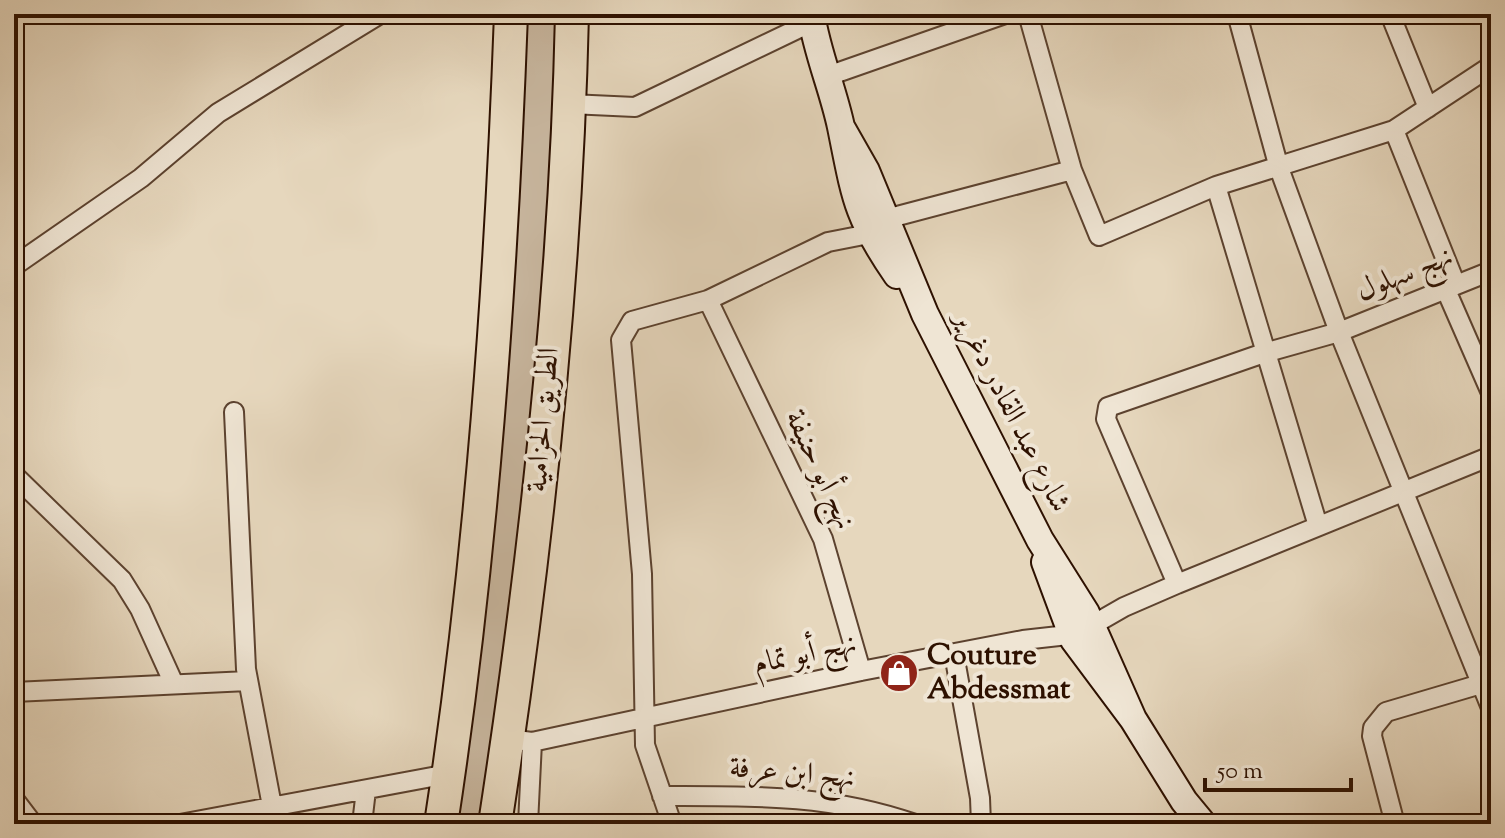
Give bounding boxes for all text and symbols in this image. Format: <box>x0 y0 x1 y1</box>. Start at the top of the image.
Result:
street label: نهج سهلول <box>1350 236 1461 317</box>
street label: شارع عبد القادر دغرير <box>939 301 1080 521</box>
street label: الطريق الحزامية <box>516 346 572 494</box>
street label: نهج أبو حنيفة <box>770 402 867 538</box>
street label: نهج أبو تمام <box>749 621 861 690</box>
place label: Couture Abdessmat <box>927 635 1071 712</box>
shop icon: Couture Abdessmat <box>878 652 920 694</box>
scale bar <box>1205 742 1351 792</box>
street label: نهج ابن عرفة <box>727 747 856 804</box>
text: 50 m <box>1215 755 1263 789</box>

